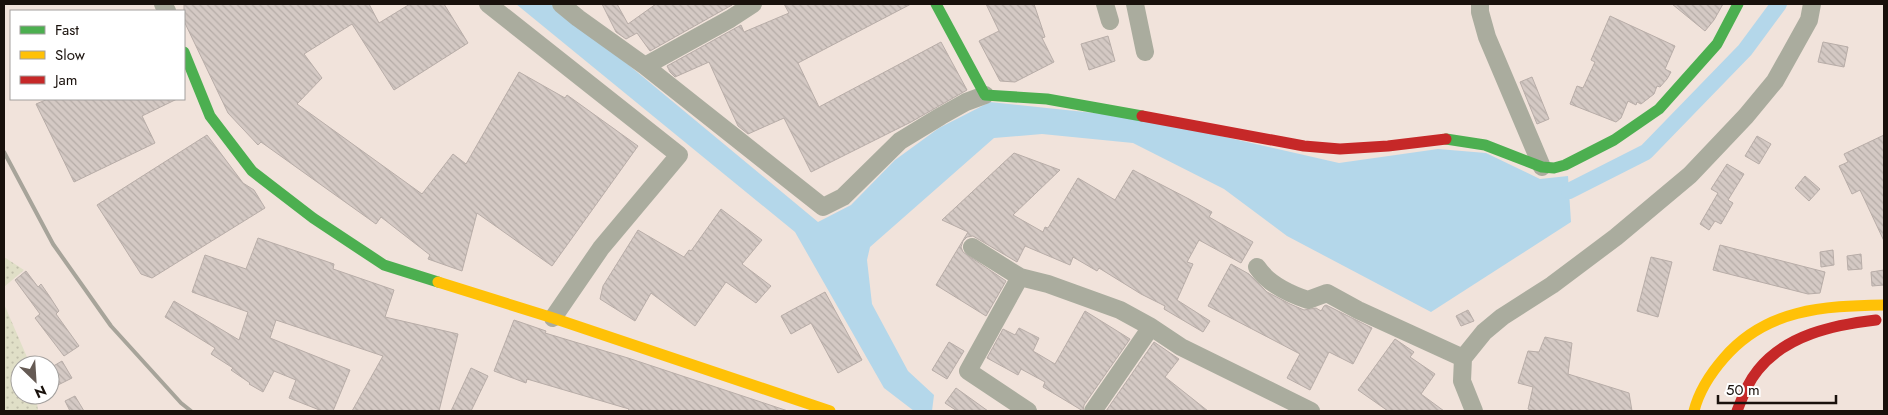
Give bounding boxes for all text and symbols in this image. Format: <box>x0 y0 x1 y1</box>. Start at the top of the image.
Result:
legend <box>10 10 185 100</box>
text: Fast <box>55 19 79 41</box>
text: Slow <box>55 44 86 66</box>
text: Jam <box>53 69 78 91</box>
north arrow <box>10 355 60 405</box>
scale bar <box>1718 372 1836 404</box>
text: 50 m <box>1726 379 1760 401</box>
text: N <box>31 380 50 403</box>

